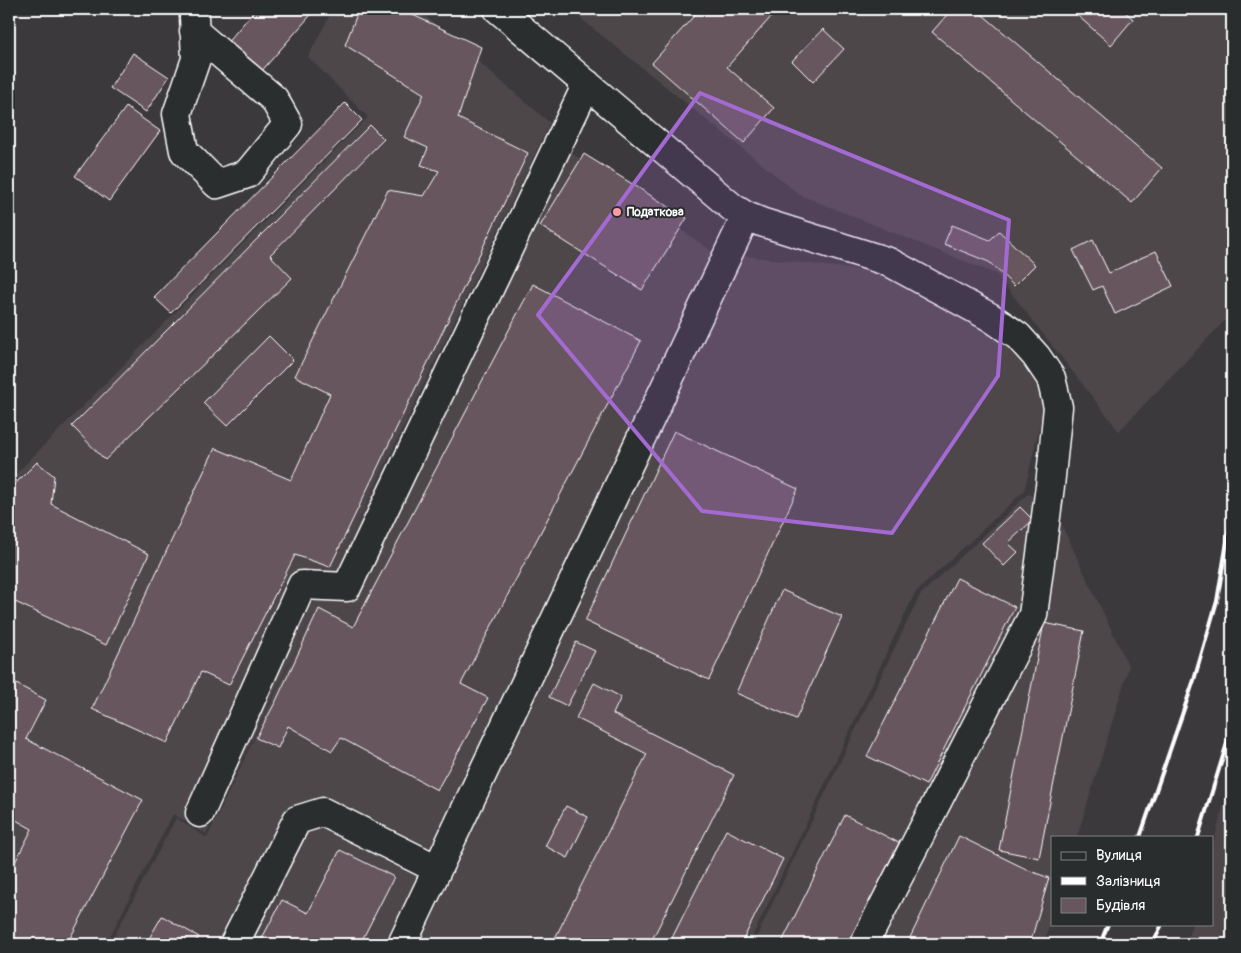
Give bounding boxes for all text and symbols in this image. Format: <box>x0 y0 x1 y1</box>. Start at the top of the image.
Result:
place label: Податкова <box>627 205 684 220</box>
marker: Податкова <box>611 206 623 218</box>
legend <box>1051 836 1214 926</box>
text: Вулиця <box>1096 846 1142 865</box>
text: Залізниця <box>1096 872 1160 891</box>
text: Будівля <box>1096 896 1145 915</box>

